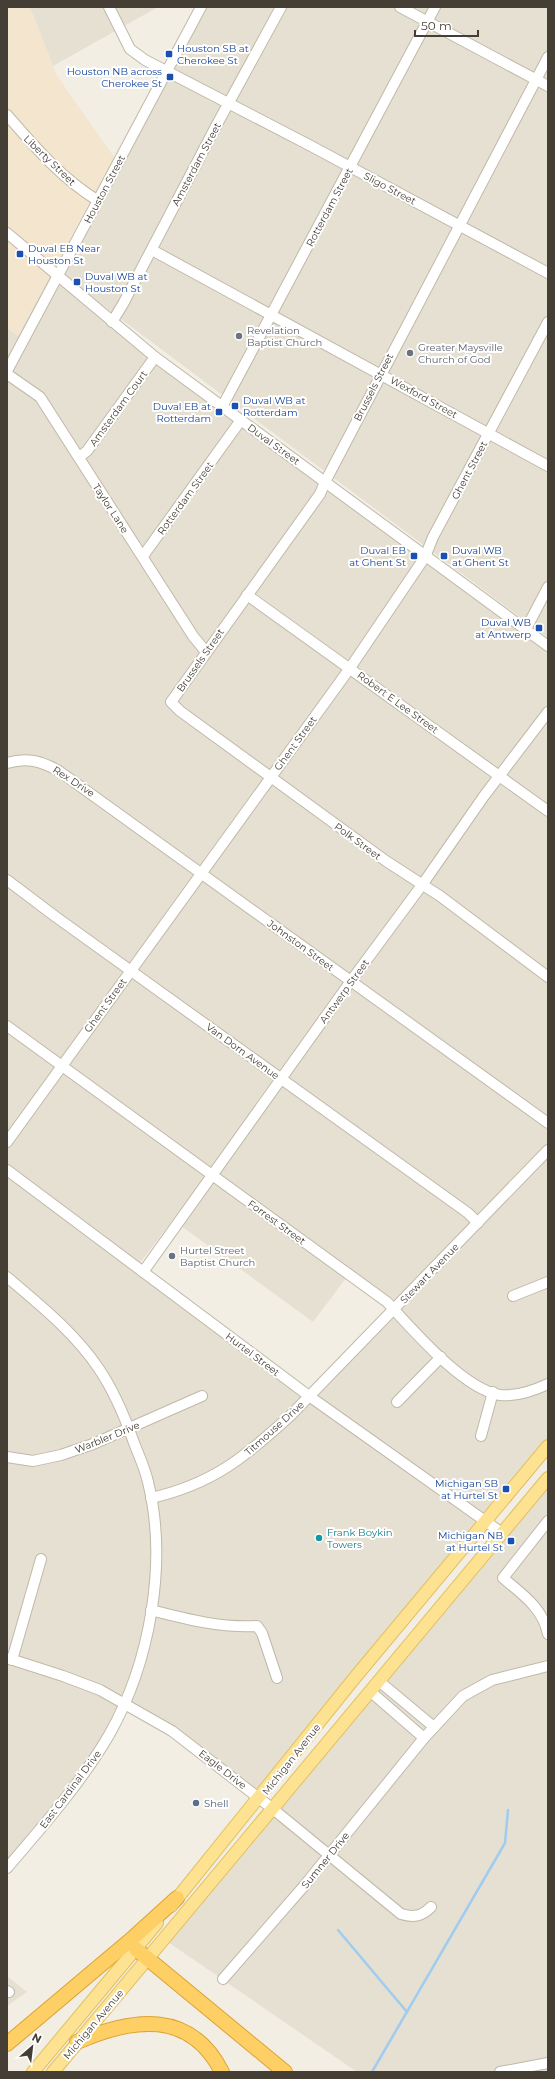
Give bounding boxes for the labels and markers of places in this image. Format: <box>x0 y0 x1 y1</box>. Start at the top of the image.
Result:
place label: Houston SB at Cherokee St <box>177 42 249 67</box>
marker: Houston SB at Cherokee St <box>164 49 174 59</box>
place label: Houston NB across Cherokee St <box>67 65 162 90</box>
marker: Houston NB across Cherokee St <box>165 72 175 82</box>
place label: Duval EB Near Houston St <box>28 242 100 267</box>
marker: Duval EB Near Houston St <box>15 249 25 259</box>
place label: Duval WB at Houston St <box>85 270 148 295</box>
marker: Duval WB at Houston St <box>72 277 82 287</box>
place label: Revelation Baptist Church <box>247 324 322 349</box>
marker: Revelation Baptist Church <box>234 331 244 341</box>
place label: Greater Maysville Church of God <box>418 341 503 366</box>
marker: Greater Maysville Church of God <box>405 348 415 358</box>
place label: Duval WB at Rotterdam <box>243 394 306 419</box>
place label: Duval EB at Rotterdam <box>153 400 211 425</box>
marker: Duval WB at Rotterdam <box>230 401 240 411</box>
marker: Duval EB at Rotterdam <box>214 407 224 417</box>
place label: Duval EB at Ghent St <box>349 544 406 569</box>
place label: Duval WB at Ghent St <box>452 544 509 569</box>
marker: Duval EB at Ghent St <box>409 551 419 561</box>
marker: Duval WB at Ghent St <box>439 551 449 561</box>
place label: Duval WB at Antwerp <box>475 616 531 641</box>
marker: Duval WB at Antwerp <box>534 623 544 633</box>
place label: Hurtel Street Baptist Church <box>180 1244 255 1269</box>
marker: Hurtel Street Baptist Church <box>167 1251 177 1261</box>
place label: Michigan SB at Hurtel St <box>435 1477 498 1502</box>
marker: Michigan SB at Hurtel St <box>501 1484 511 1494</box>
place label: Frank Boykin Towers <box>327 1526 393 1551</box>
place label: Michigan NB at Hurtel St <box>438 1529 503 1554</box>
marker: Frank Boykin Towers <box>314 1533 324 1543</box>
marker: Michigan NB at Hurtel St <box>506 1536 516 1546</box>
place label: Shell <box>204 1797 228 1810</box>
marker: Shell <box>191 1798 201 1808</box>

